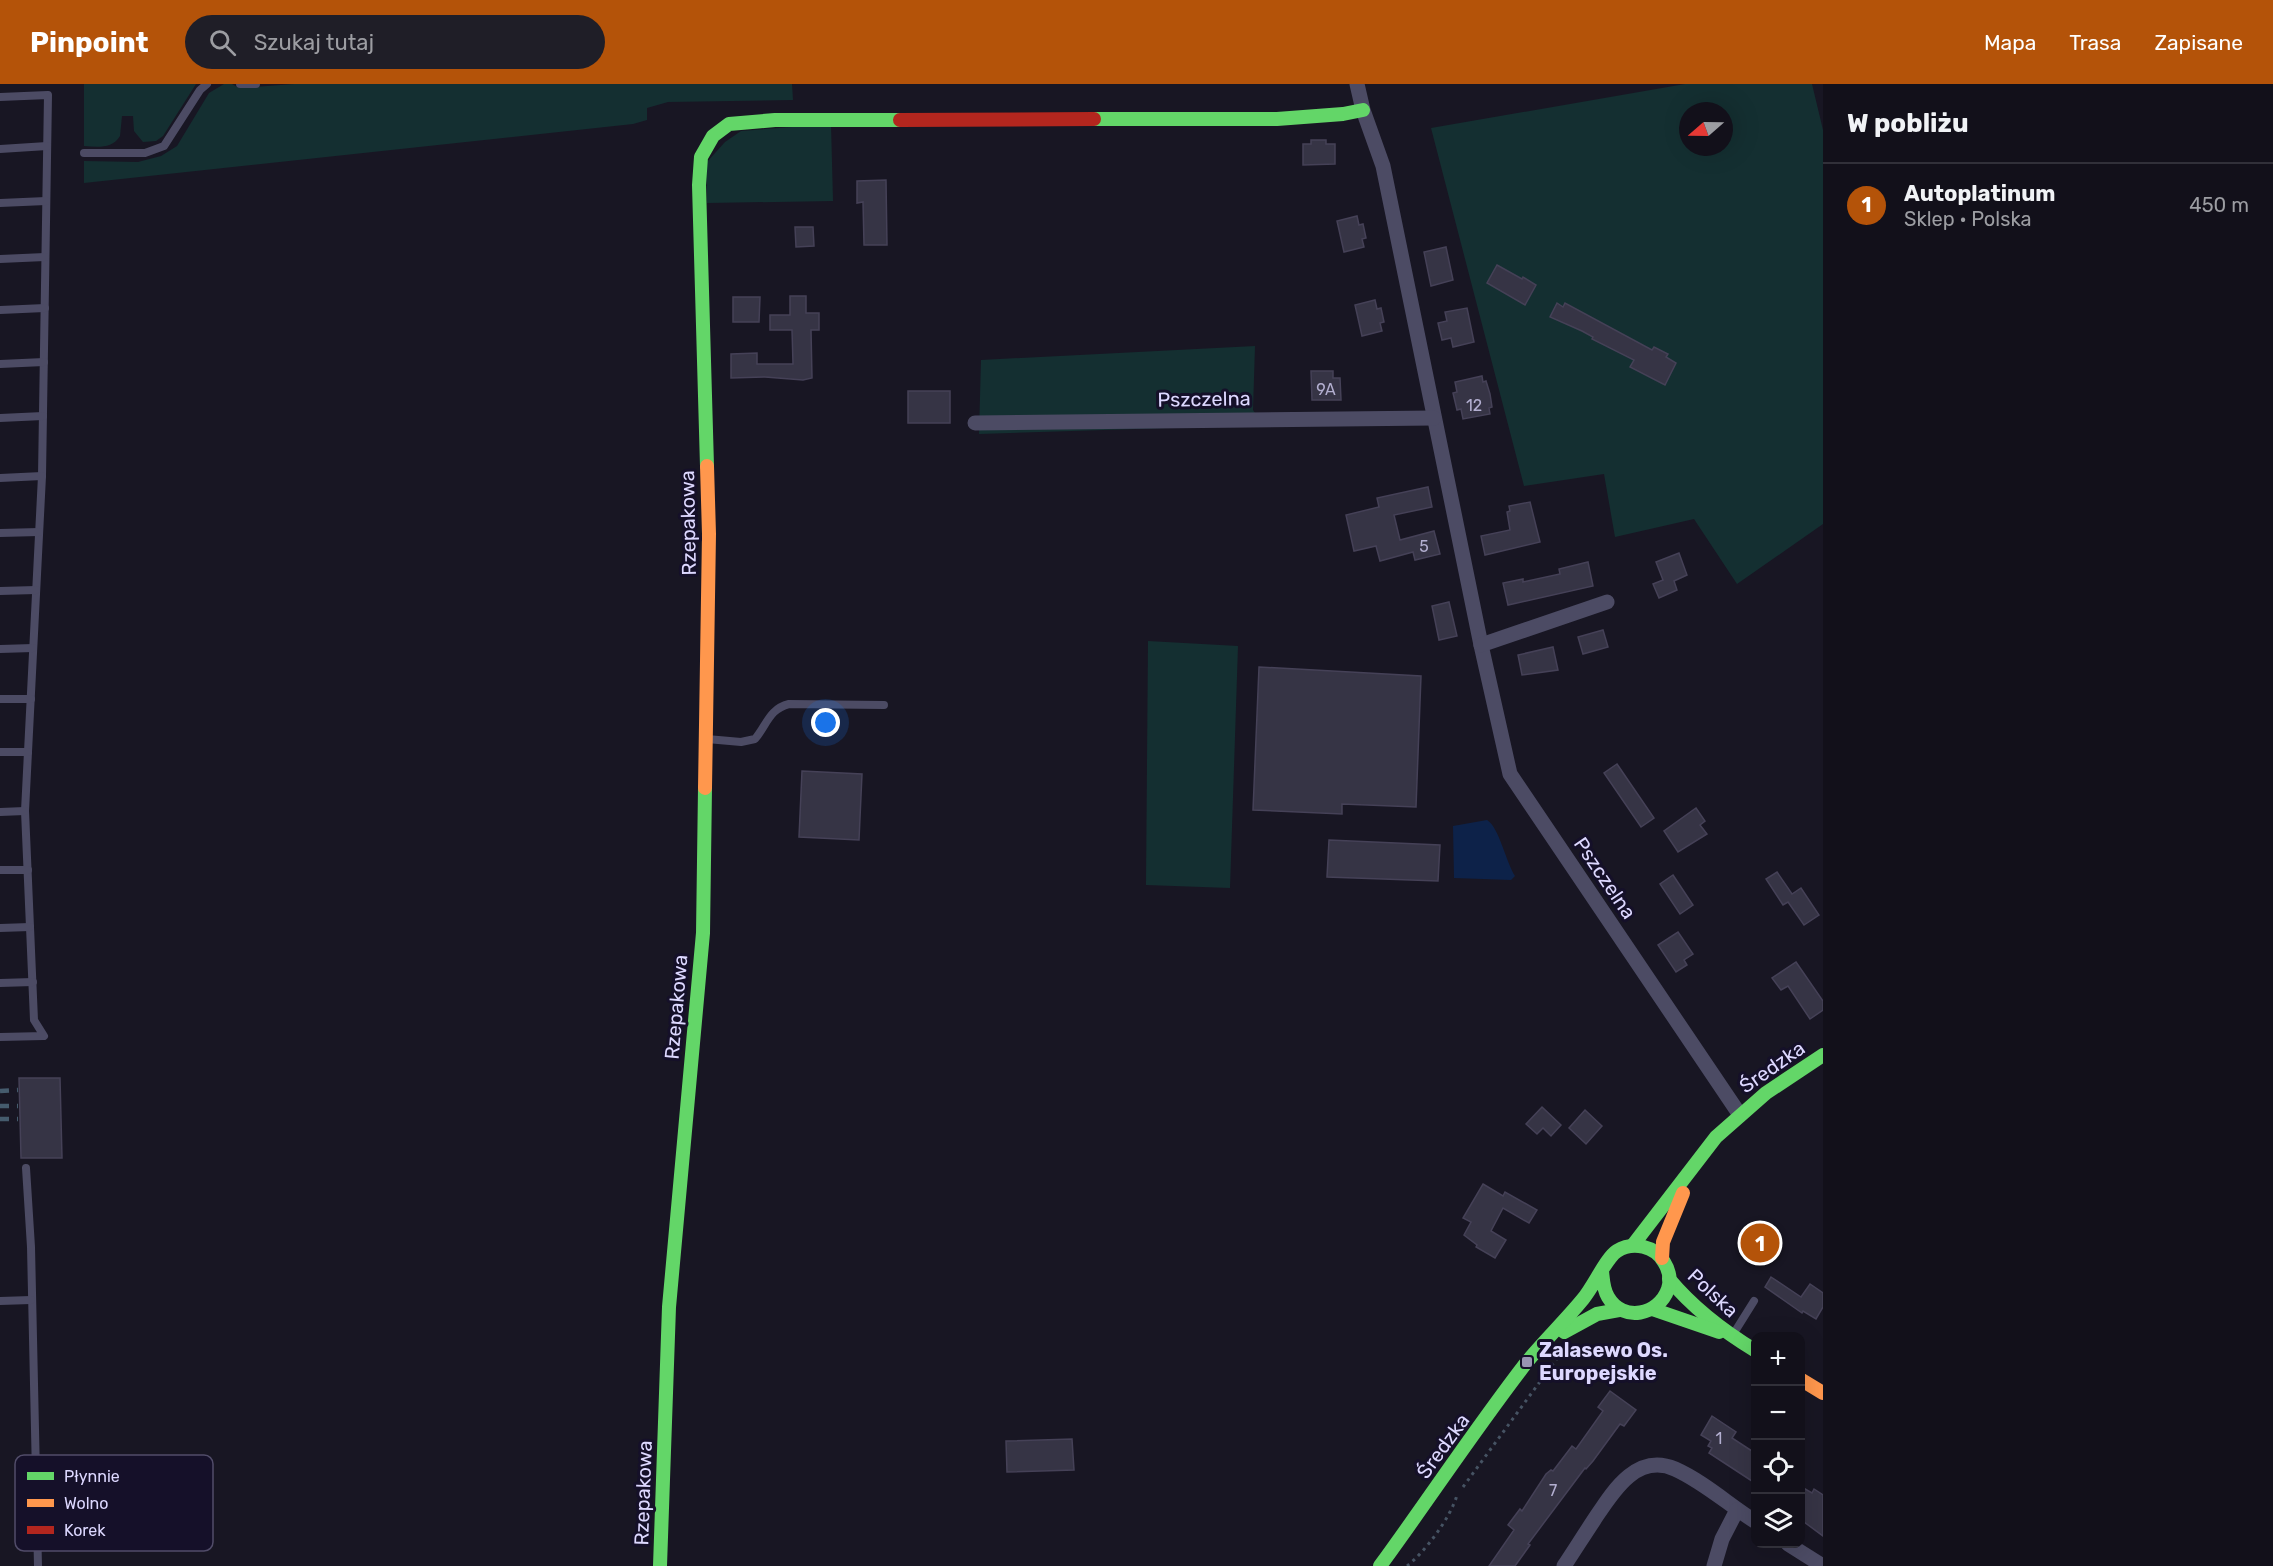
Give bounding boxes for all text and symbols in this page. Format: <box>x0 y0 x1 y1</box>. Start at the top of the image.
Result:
search box <box>185 15 605 69</box>
text: Pinpoint <box>30 26 149 59</box>
icon: search <box>206 26 239 59</box>
text: Szukaj tutaj <box>254 29 374 56</box>
text: Mapa <box>1984 30 2036 55</box>
text: Trasa <box>2069 30 2121 55</box>
text: Zapisane <box>2154 30 2243 55</box>
north arrow <box>1679 102 1733 156</box>
text: W pobliżu <box>1847 108 1969 139</box>
text: Autoplatinum <box>1904 180 2055 207</box>
text: 1 <box>1862 193 1871 217</box>
text: 450 m <box>2189 193 2249 217</box>
text: Sklep · Polska <box>1904 207 2032 231</box>
house number: 9A <box>1316 380 1336 399</box>
street label: Pszczelna <box>1157 386 1251 412</box>
house number: 12 <box>1466 396 1482 415</box>
street label: Rzepakowa <box>675 470 701 576</box>
house number: 5 <box>1419 537 1429 556</box>
your location <box>811 708 840 737</box>
street label: Pszczelna <box>1569 833 1641 923</box>
street label: Rzepakowa <box>659 954 693 1060</box>
street label: Średzka <box>1735 1036 1809 1098</box>
pin: 1 <box>1740 1220 1780 1266</box>
street label: Polska <box>1683 1264 1743 1322</box>
map controls <box>1751 1332 1805 1548</box>
button: + <box>1751 1332 1805 1386</box>
place label: Zalasewo Os. Europejskie <box>1539 1338 1668 1385</box>
marker: Zalasewo Os. Europejskie <box>1520 1355 1534 1369</box>
button: − <box>1751 1386 1805 1440</box>
street label: Średzka <box>1411 1409 1475 1483</box>
house number: 1 <box>1716 1429 1722 1448</box>
street label: Rzepakowa <box>629 1440 657 1546</box>
button: locate <box>1751 1440 1805 1494</box>
legend <box>15 1455 213 1551</box>
text: Płynnie <box>64 1467 120 1486</box>
house number: 7 <box>1549 1481 1557 1500</box>
text: Wolno <box>64 1494 108 1513</box>
button: layers <box>1751 1494 1805 1548</box>
text: Korek <box>64 1521 106 1540</box>

